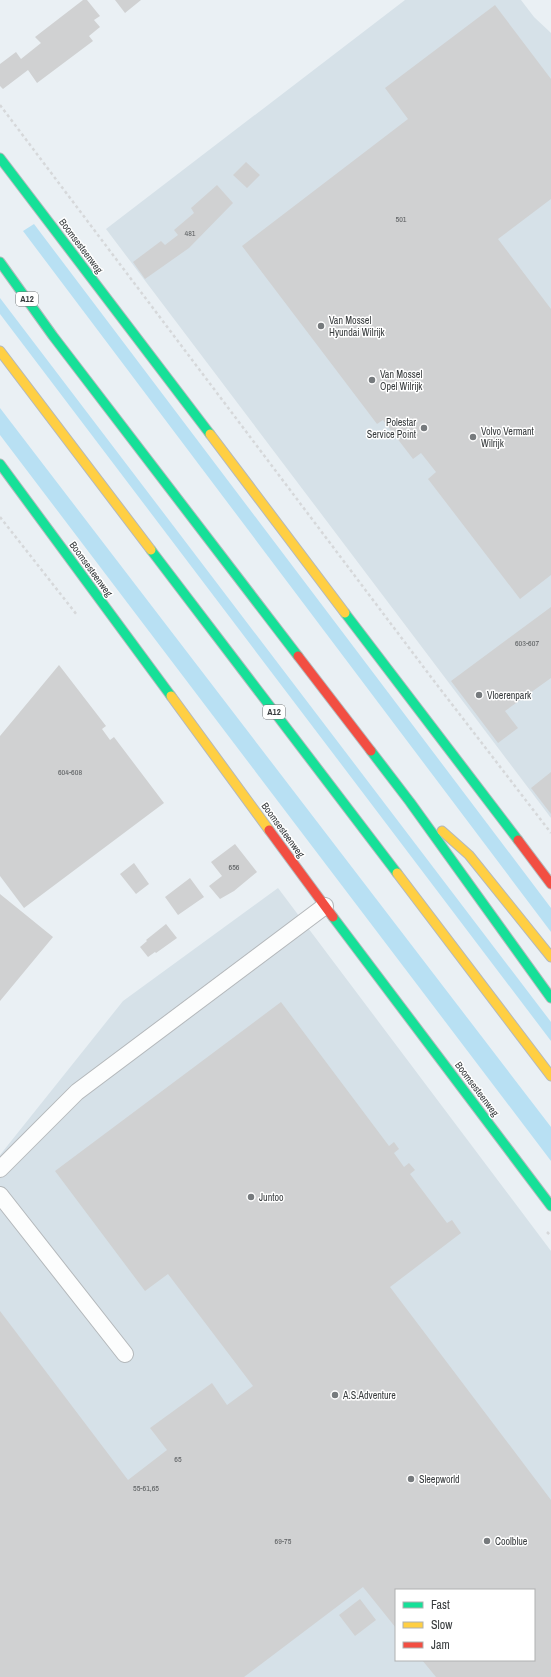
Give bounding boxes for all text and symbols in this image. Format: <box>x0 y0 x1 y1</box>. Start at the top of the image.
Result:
house number: 501 <box>396 214 407 224</box>
street label: Boomsesteenweg <box>56 216 106 276</box>
house number: 481 <box>185 228 196 238</box>
road number: A12 <box>16 292 38 306</box>
place label: Van Mossel Hyundai Wilrijk <box>329 314 385 339</box>
marker: Van Mossel Hyundai Wilrijk <box>316 321 326 331</box>
place label: Van Mossel Opel Wilrijk <box>380 368 423 393</box>
marker: Van Mossel Opel Wilrijk <box>367 375 377 385</box>
place label: Polestar Service Point <box>367 416 417 441</box>
marker: Polestar Service Point <box>419 423 429 433</box>
place label: Volvo Vermant Wilrijk <box>481 425 535 450</box>
marker: Volvo Vermant Wilrijk <box>468 432 478 442</box>
street label: Boomsesteenweg <box>67 539 116 600</box>
house number: 603-607 <box>515 638 539 648</box>
place label: Vloerenpark <box>487 689 532 702</box>
marker: Vloerenpark <box>474 690 484 700</box>
road number: A12 <box>263 705 285 719</box>
house number: 604-608 <box>58 767 82 777</box>
street label: Boomsesteenweg <box>259 800 308 861</box>
house number: 656 <box>229 862 240 872</box>
street label: Boomsesteenweg <box>452 1059 502 1119</box>
place label: Juntoo <box>259 1191 284 1204</box>
marker: Juntoo <box>246 1192 256 1202</box>
place label: A.S.Adventure <box>342 1389 396 1402</box>
marker: A.S.Adventure <box>330 1390 340 1400</box>
house number: 65 <box>174 1454 182 1464</box>
place label: Sleepworld <box>419 1473 460 1486</box>
marker: Sleepworld <box>406 1474 416 1484</box>
house number: 55-61,65 <box>133 1483 159 1493</box>
place label: Coolblue <box>495 1535 528 1548</box>
house number: 69-75 <box>275 1536 292 1546</box>
marker: Coolblue <box>482 1536 492 1546</box>
legend <box>395 1589 535 1661</box>
text: Fast <box>431 1597 450 1613</box>
text: Slow <box>431 1617 453 1633</box>
text: Jam <box>431 1637 450 1653</box>

